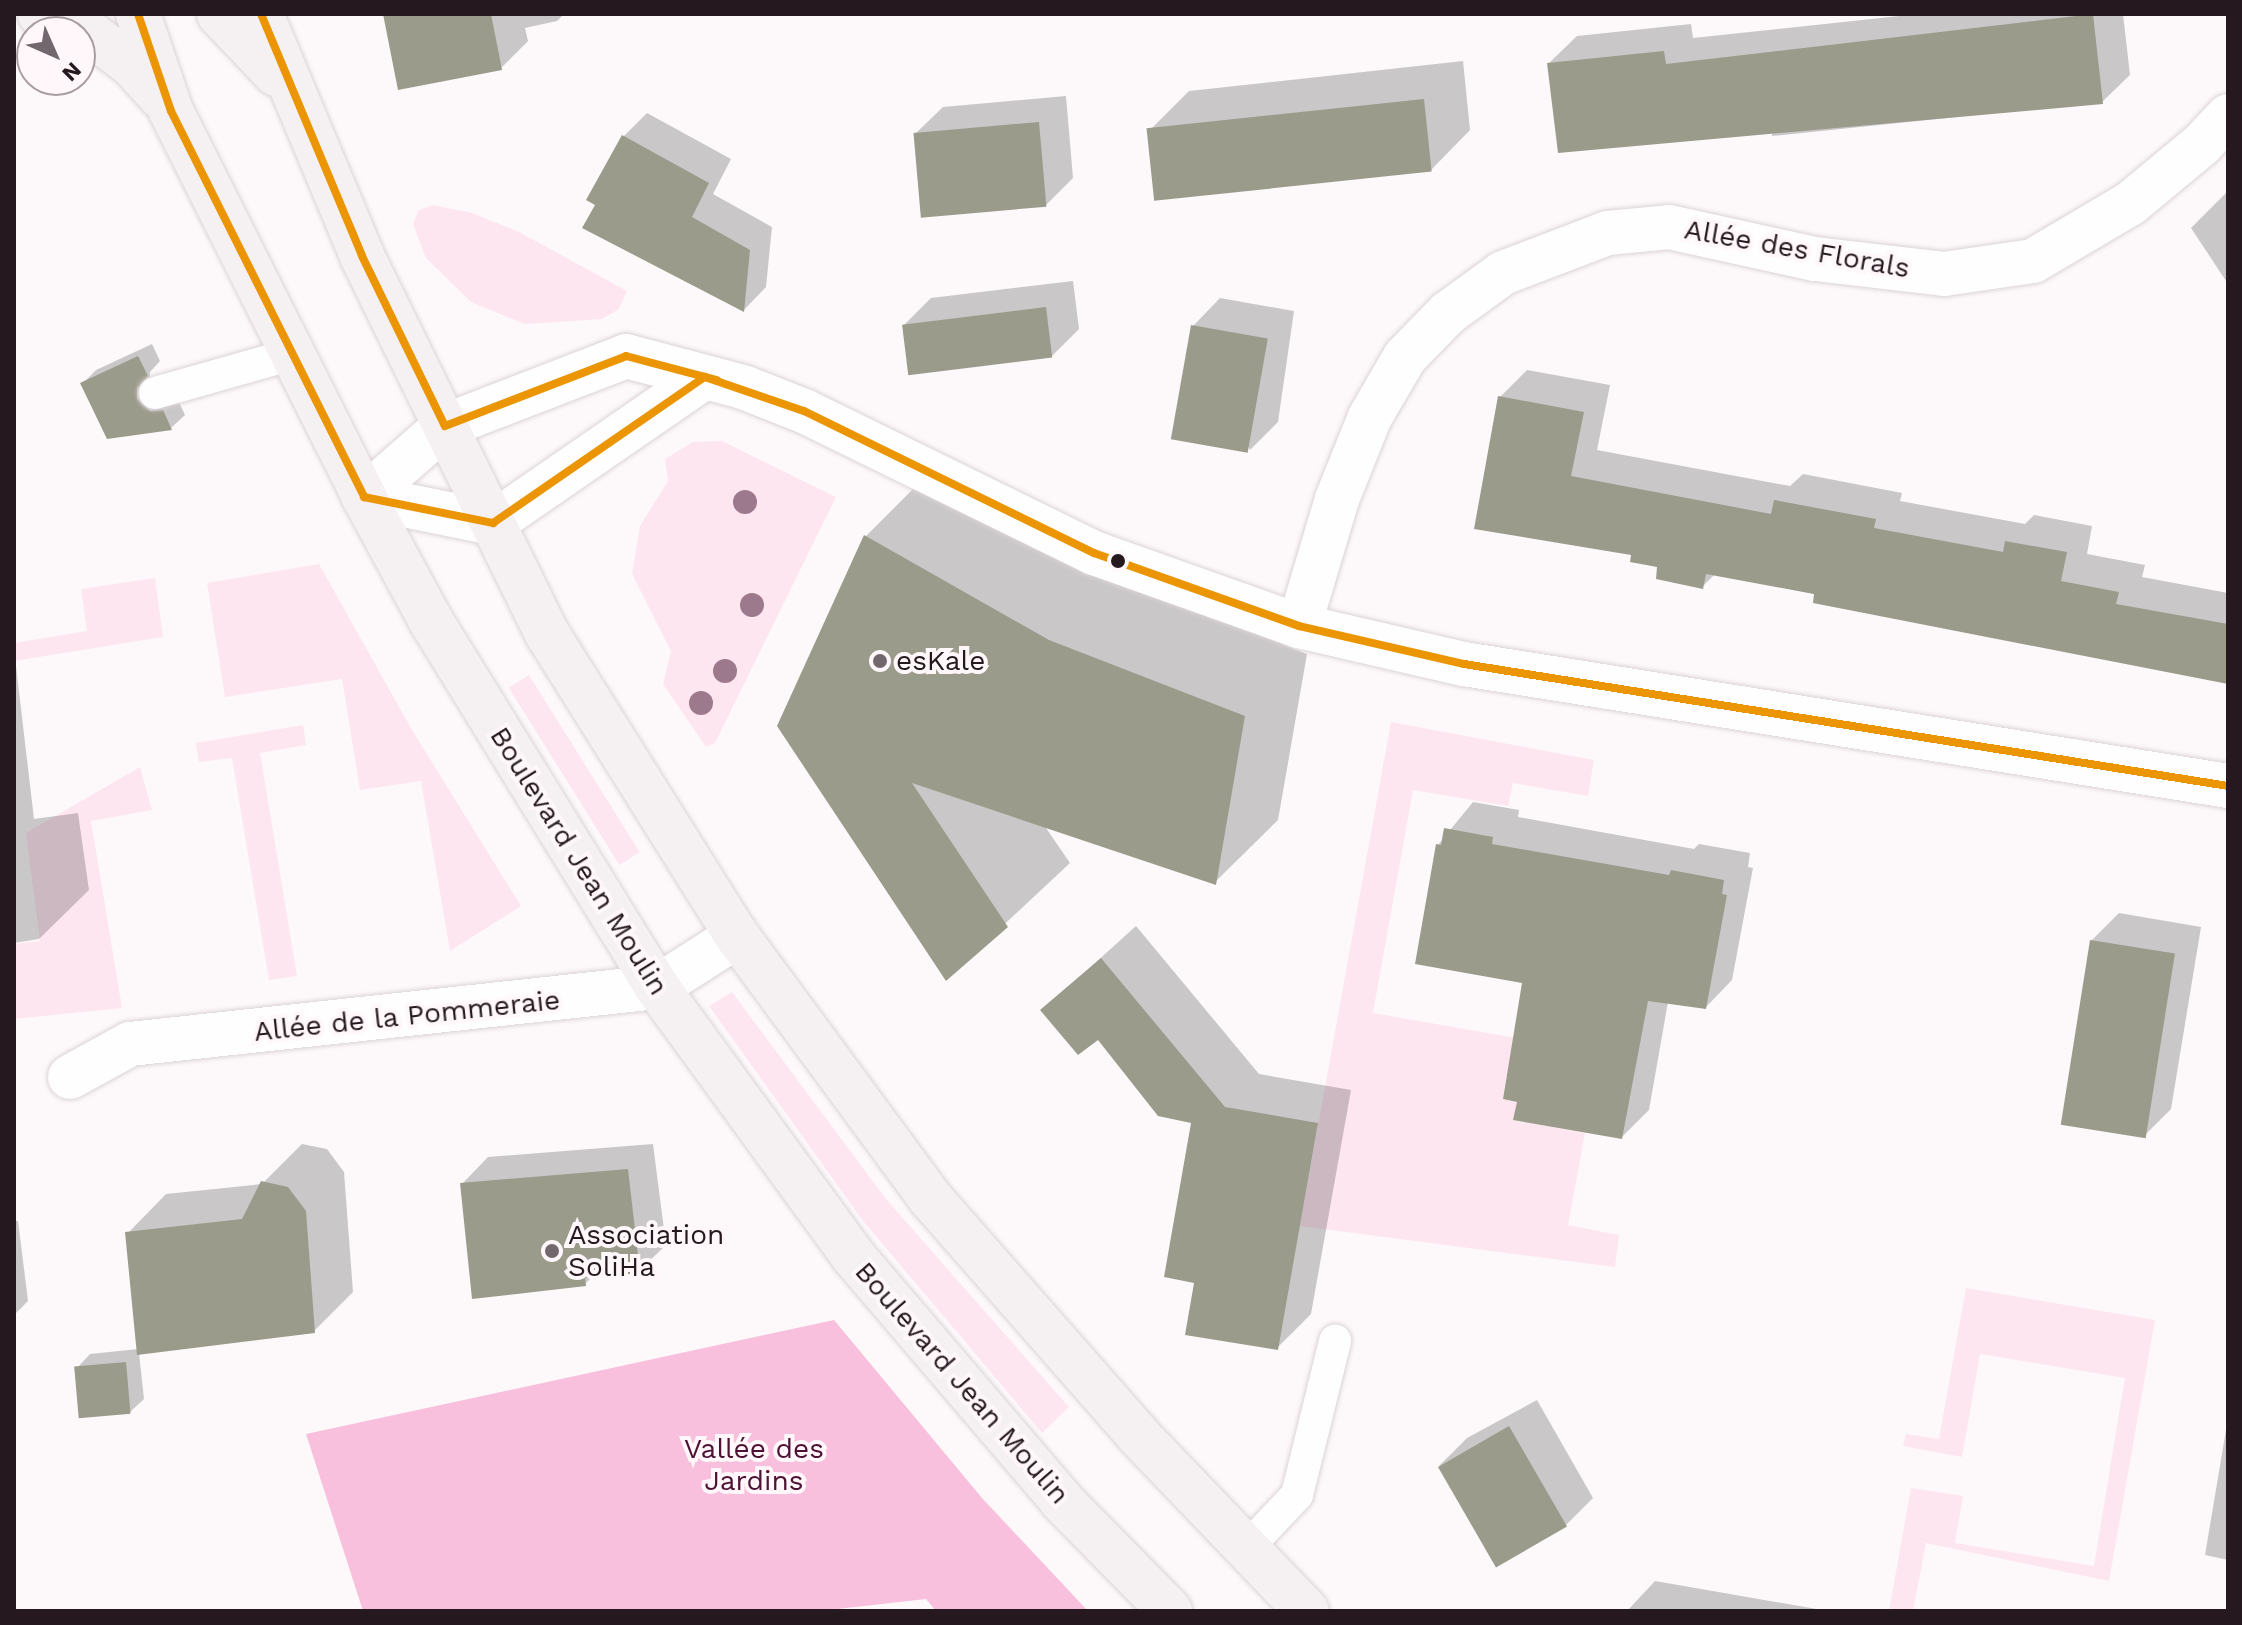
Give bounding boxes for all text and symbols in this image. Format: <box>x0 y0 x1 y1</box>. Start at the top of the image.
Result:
north arrow <box>16 16 96 96</box>
text: N <box>57 57 87 87</box>
street label: Allée des Florals <box>1682 213 1912 285</box>
unlabelled marker <box>1110 553 1126 569</box>
place label: esKale <box>896 644 985 678</box>
marker: esKale <box>871 652 889 670</box>
street label: Boulevard Jean Moulin <box>482 720 676 1002</box>
street label: Allée de la Pommeraie <box>252 983 562 1049</box>
place label: Association SoliHa <box>568 1218 724 1284</box>
marker: Association SoliHa <box>543 1242 561 1260</box>
street label: Boulevard Jean Moulin <box>847 1255 1077 1511</box>
park label: Vallée des Jardins <box>684 1432 824 1498</box>

